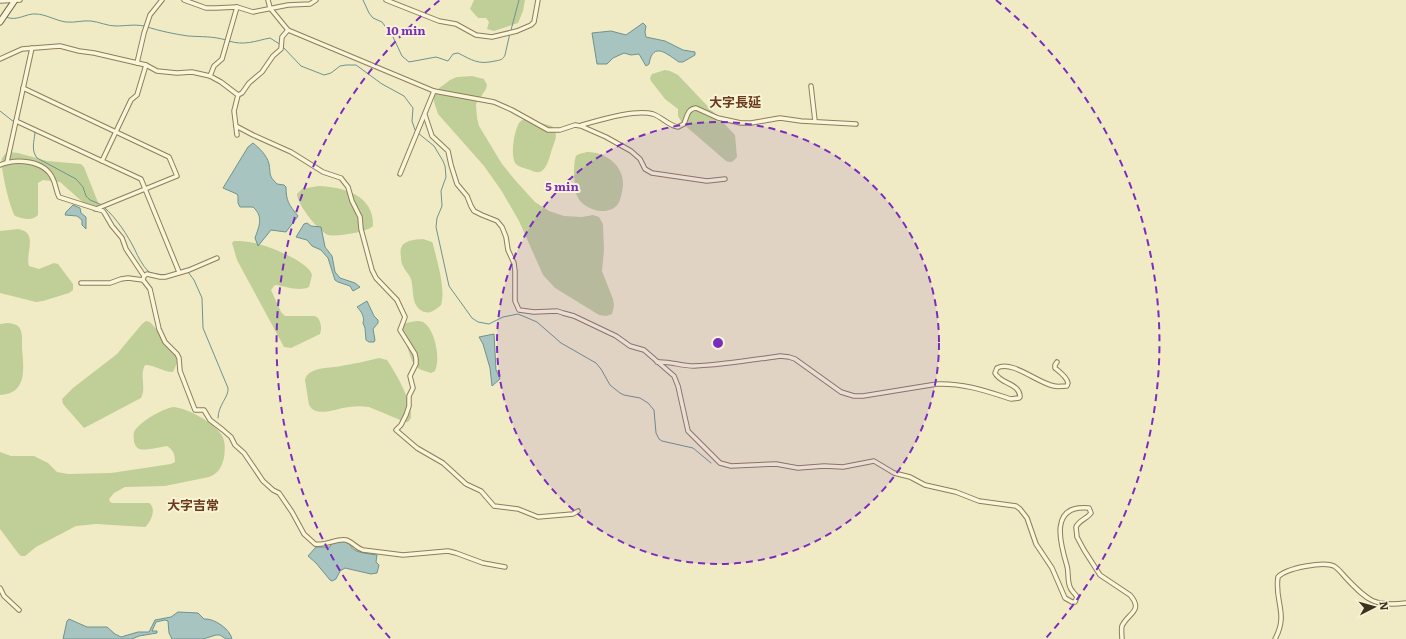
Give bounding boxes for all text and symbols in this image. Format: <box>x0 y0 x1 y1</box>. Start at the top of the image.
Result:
text: 10 min <box>386 21 426 39</box>
district label: 大字長延 <box>709 92 761 111</box>
text: 5 min <box>545 177 579 195</box>
centre of rings <box>711 336 725 350</box>
district label: 大字吉常 <box>167 495 219 514</box>
north arrow <box>1354 587 1394 627</box>
text: N <box>1377 600 1393 611</box>

